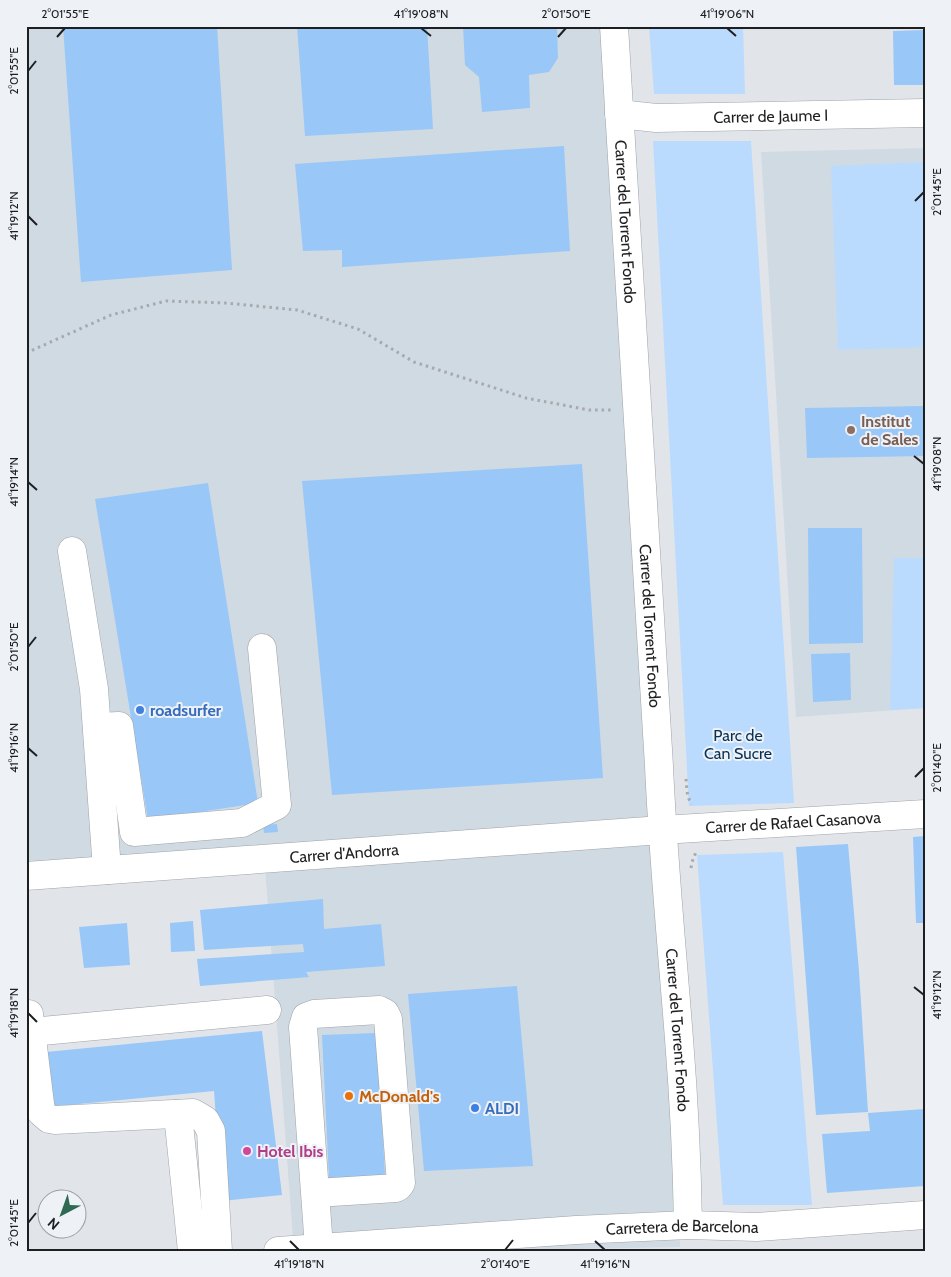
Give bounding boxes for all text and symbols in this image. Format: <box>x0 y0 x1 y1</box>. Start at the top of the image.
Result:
text: 2°01'55"E <box>41 6 89 21</box>
text: 41°19'08"N <box>393 6 449 21</box>
text: 2°01'50"E <box>541 6 591 21</box>
text: 41°19'06"N <box>700 6 754 21</box>
text: 2°01'55"E <box>6 47 21 95</box>
street label: Carrer de Jaume I <box>713 105 828 126</box>
street label: Carrer del Torrent Fondo <box>611 139 640 304</box>
text: 2°01'45"E <box>929 168 944 216</box>
text: 41°19'12"N <box>6 191 21 241</box>
place label: Institut de Sales <box>861 412 919 449</box>
marker: Institut de Sales <box>845 424 857 436</box>
text: 41°19'08"N <box>929 436 944 492</box>
text: 41°19'14"N <box>6 457 21 507</box>
street label: Carrer del Torrent Fondo <box>636 543 665 709</box>
text: 2°01'50"E <box>6 622 21 672</box>
place label: roadsurfer <box>150 701 222 720</box>
marker: roadsurfer <box>134 704 146 716</box>
text: 41°19'16"N <box>6 723 21 773</box>
park label: Parc de Can Sucre <box>704 726 772 763</box>
text: 2°01'40"E <box>929 743 944 793</box>
street label: Carrer de Rafael Casanova <box>705 807 882 837</box>
street label: Carrer d'Andorra <box>289 840 400 866</box>
street label: Carrer del Torrent Fondo <box>662 947 693 1112</box>
text: 41°19'12"N <box>929 970 944 1020</box>
text: 41°19'18"N <box>6 988 21 1038</box>
place label: McDonald's <box>359 1087 440 1106</box>
marker: McDonald's <box>343 1090 355 1102</box>
place label: ALDI <box>485 1099 519 1118</box>
marker: ALDI <box>469 1102 481 1114</box>
place label: Hotel Ibis <box>257 1142 323 1161</box>
marker: Hotel Ibis <box>241 1145 253 1157</box>
north arrow <box>38 1190 88 1240</box>
text: 2°01'45"E <box>6 1199 21 1247</box>
text: N <box>44 1214 63 1234</box>
street label: Carretera de Barcelona <box>605 1215 759 1238</box>
text: 41°19'18"N <box>274 1256 324 1271</box>
text: 2°01'40"E <box>480 1256 530 1271</box>
text: 41°19'16"N <box>580 1256 630 1271</box>

